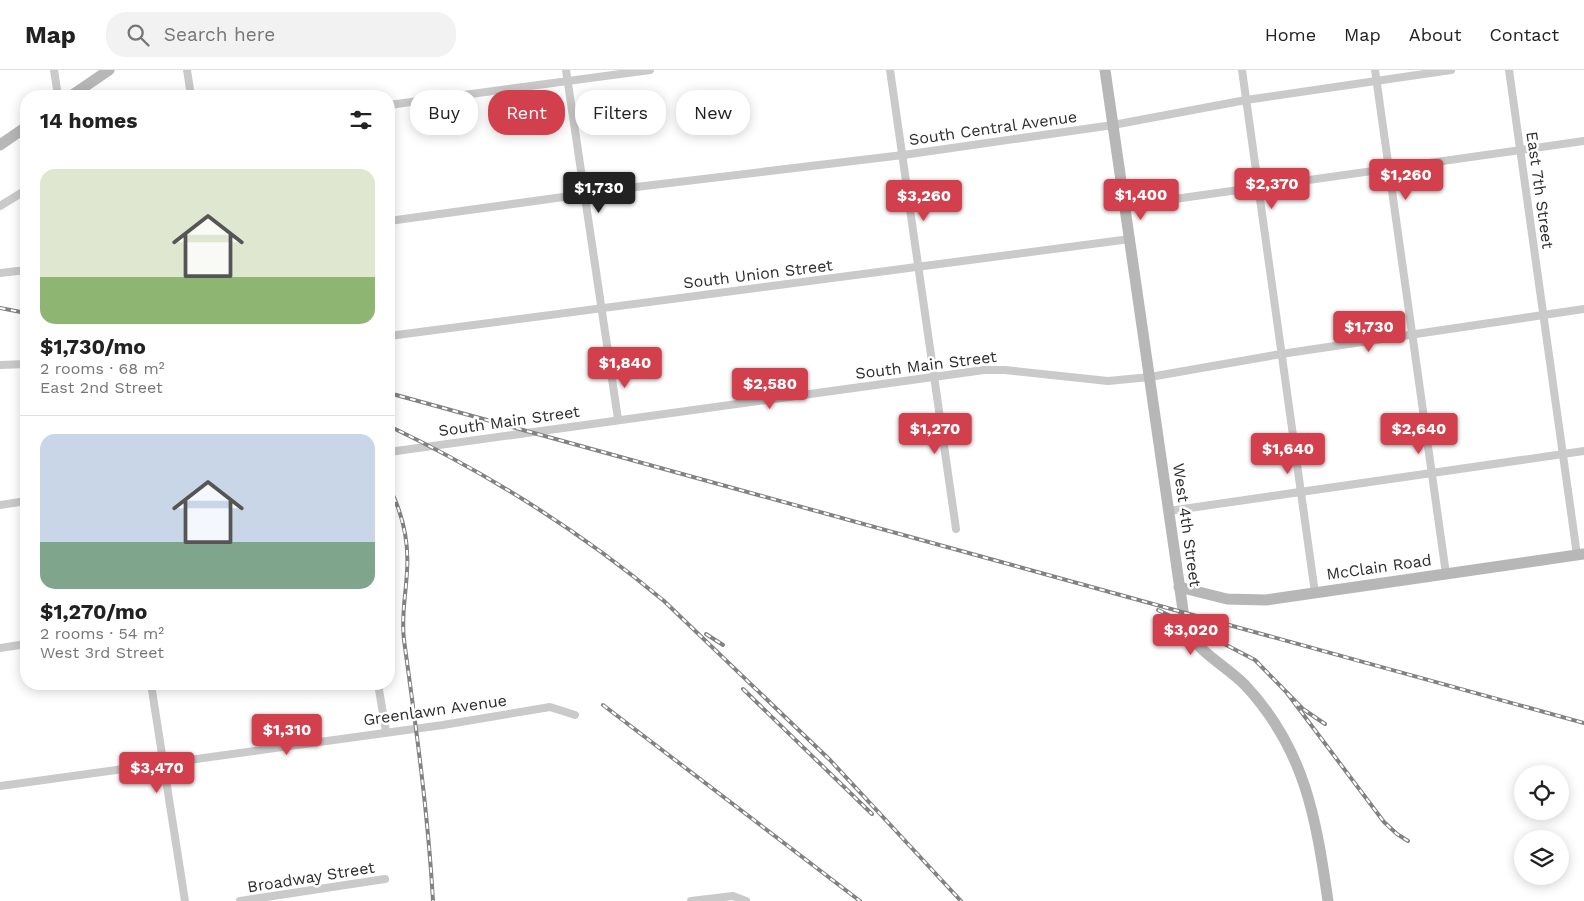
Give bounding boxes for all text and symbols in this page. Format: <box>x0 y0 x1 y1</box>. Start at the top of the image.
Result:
search box <box>106 12 456 57</box>
text: Map <box>25 21 76 49</box>
icon: search <box>124 21 152 49</box>
text: Search here <box>164 23 275 46</box>
text: Home <box>1265 24 1316 45</box>
text: Map <box>1344 24 1381 45</box>
text: About <box>1409 24 1461 45</box>
text: Contact <box>1489 24 1559 45</box>
chip: Buy <box>410 90 478 135</box>
chip: Rent <box>488 90 565 135</box>
chip: Filters <box>575 90 666 135</box>
chip: New <box>676 90 750 135</box>
icon: filters <box>347 106 375 134</box>
street label: South Central Avenue <box>908 107 1078 149</box>
text: 14 homes <box>40 108 137 133</box>
street label: East 7th Street <box>1522 130 1558 250</box>
pin: $1,260 <box>1365 158 1447 201</box>
text: $1,260 <box>1380 165 1432 184</box>
pin: $2,370 <box>1231 168 1313 210</box>
pin: $1,730 <box>558 172 640 214</box>
text: $2,370 <box>1245 174 1299 193</box>
text: $1,730 <box>574 178 624 197</box>
pin: $1,400 <box>1100 178 1182 221</box>
pin: $3,260 <box>883 180 965 222</box>
text: $1,400 <box>1115 185 1167 204</box>
text: $3,260 <box>897 186 951 205</box>
icon: home <box>163 201 253 291</box>
street label: South Union Street <box>682 255 834 293</box>
pin: $1,730 <box>1328 310 1410 353</box>
text: $1,730 <box>1344 317 1394 336</box>
text: $1,730/mo <box>40 334 146 359</box>
pin: $1,840 <box>584 346 666 389</box>
street label: South Main Street <box>854 347 998 383</box>
text: $1,840 <box>599 353 651 372</box>
text: 2 rooms · 68 m² <box>40 359 165 378</box>
pin: $2,580 <box>729 368 811 410</box>
text: $2,580 <box>743 374 797 393</box>
text: East 2nd Street <box>40 378 163 397</box>
street label: South Main Street <box>437 402 581 440</box>
pin: $1,270 <box>894 412 976 455</box>
pin: $2,640 <box>1378 412 1460 455</box>
text: $1,270 <box>910 419 960 438</box>
text: $2,640 <box>1392 419 1446 438</box>
pin: $1,640 <box>1247 432 1329 475</box>
text: $1,640 <box>1262 439 1314 458</box>
street label: West 4th Street <box>1169 462 1205 588</box>
icon: home <box>163 467 253 557</box>
street label: McClain Road <box>1325 550 1433 584</box>
text: $1,270/mo <box>40 599 147 624</box>
pin: $3,020 <box>1150 614 1232 656</box>
text: $3,020 <box>1164 620 1218 639</box>
text: 2 rooms · 54 m² <box>40 624 164 643</box>
text: West 3rd Street <box>40 643 164 662</box>
street label: Greenlawn Avenue <box>362 691 508 729</box>
pin: $1,310 <box>246 714 328 756</box>
text: $1,310 <box>263 720 311 739</box>
pin: $3,470 <box>116 752 198 794</box>
text: $3,470 <box>130 758 184 777</box>
map controls <box>1514 765 1569 885</box>
button: locate <box>1514 765 1569 820</box>
button: layers <box>1514 830 1569 885</box>
street label: Broadway Street <box>246 858 376 896</box>

